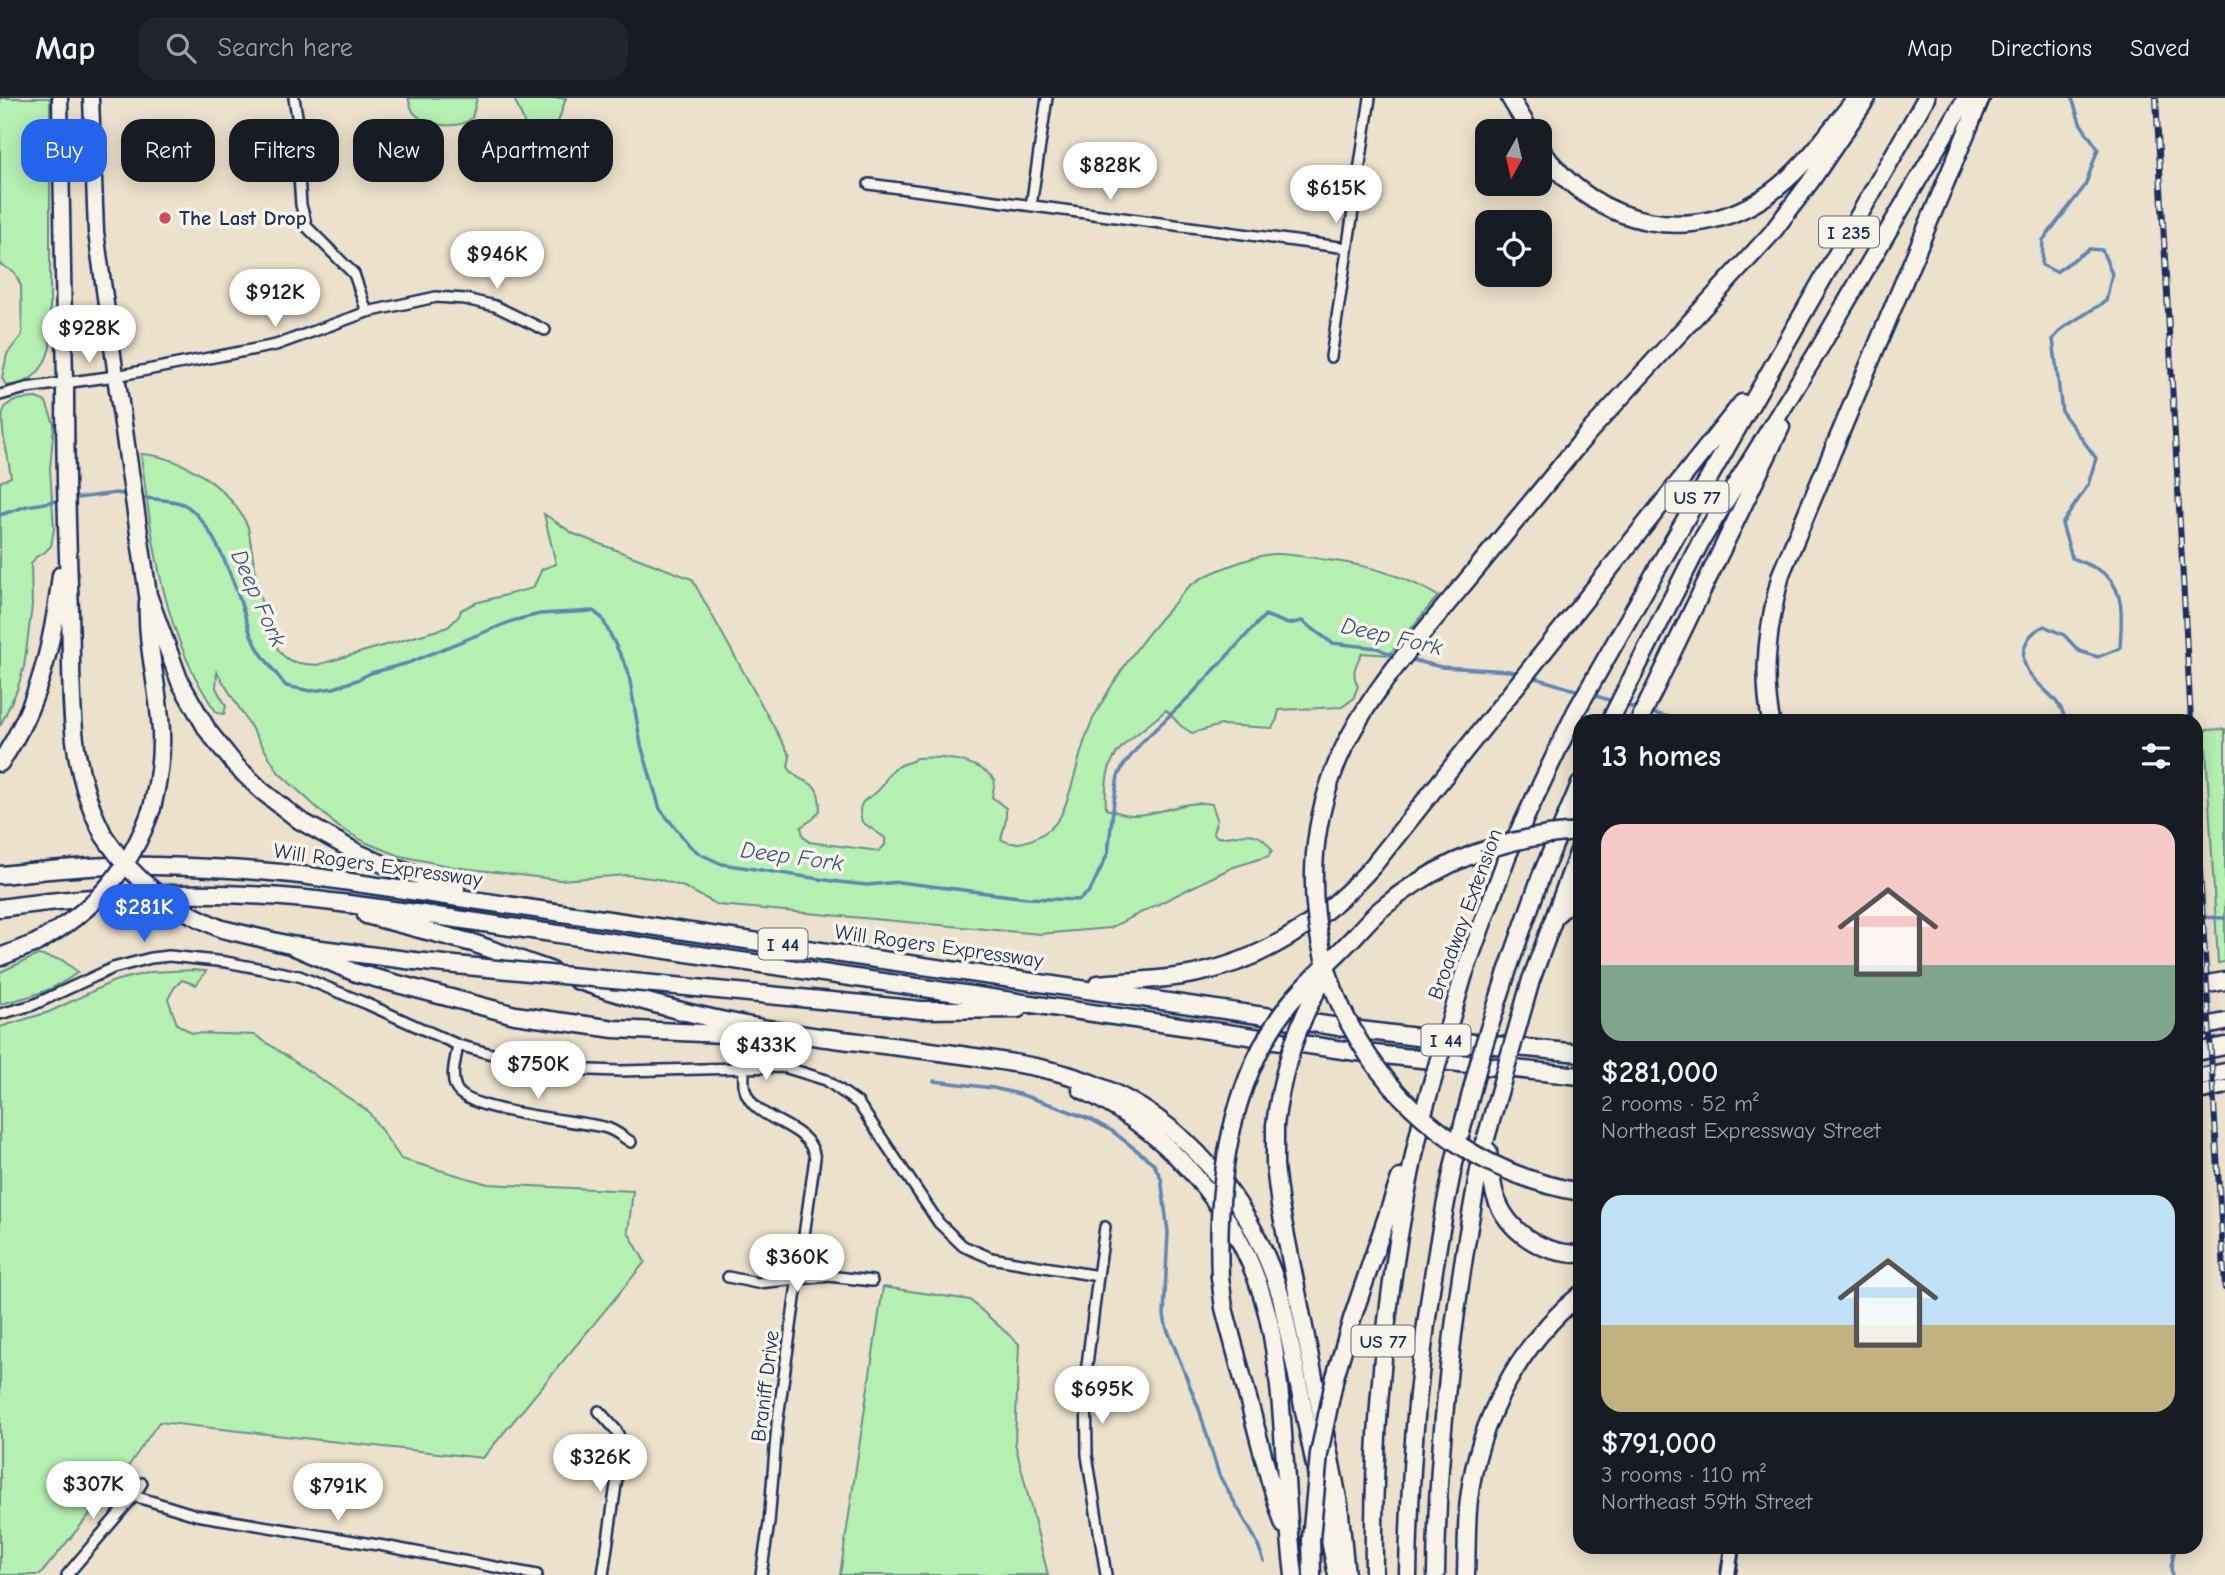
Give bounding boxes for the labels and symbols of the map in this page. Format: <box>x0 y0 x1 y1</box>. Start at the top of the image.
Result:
north arrow <box>1475 119 1552 196</box>
pin: $828K <box>1061 142 1159 202</box>
pin: $615K <box>1287 166 1385 225</box>
place label: The Last Drop <box>179 206 307 230</box>
marker: The Last Drop <box>157 210 173 226</box>
road number: I 235 <box>1819 216 1879 248</box>
pin: $946K <box>448 232 546 291</box>
pin: $912K <box>226 270 324 329</box>
pin: $928K <box>40 306 138 365</box>
road number: US 77 <box>1666 482 1728 512</box>
water label: Deep Fork <box>225 546 292 652</box>
water label: Deep Fork <box>1339 612 1446 661</box>
street label: Broadway Extension <box>1423 825 1507 1003</box>
water label: Deep Fork <box>739 836 846 877</box>
street label: Will Rogers Expressway <box>272 838 484 892</box>
pin: $281K <box>95 884 193 944</box>
street label: Will Rogers Expressway <box>833 919 1045 973</box>
road number: I 44 <box>758 929 808 960</box>
pin: $433K <box>717 1023 815 1082</box>
road number: I 44 <box>1422 1024 1470 1056</box>
pin: $750K <box>489 1042 587 1101</box>
pin: $360K <box>748 1234 846 1294</box>
road number: US 77 <box>1352 1326 1414 1357</box>
street label: Braniff Drive <box>746 1329 784 1443</box>
pin: $695K <box>1053 1366 1151 1426</box>
pin: $326K <box>551 1434 649 1494</box>
pin: $307K <box>44 1462 142 1521</box>
pin: $791K <box>289 1464 387 1523</box>

